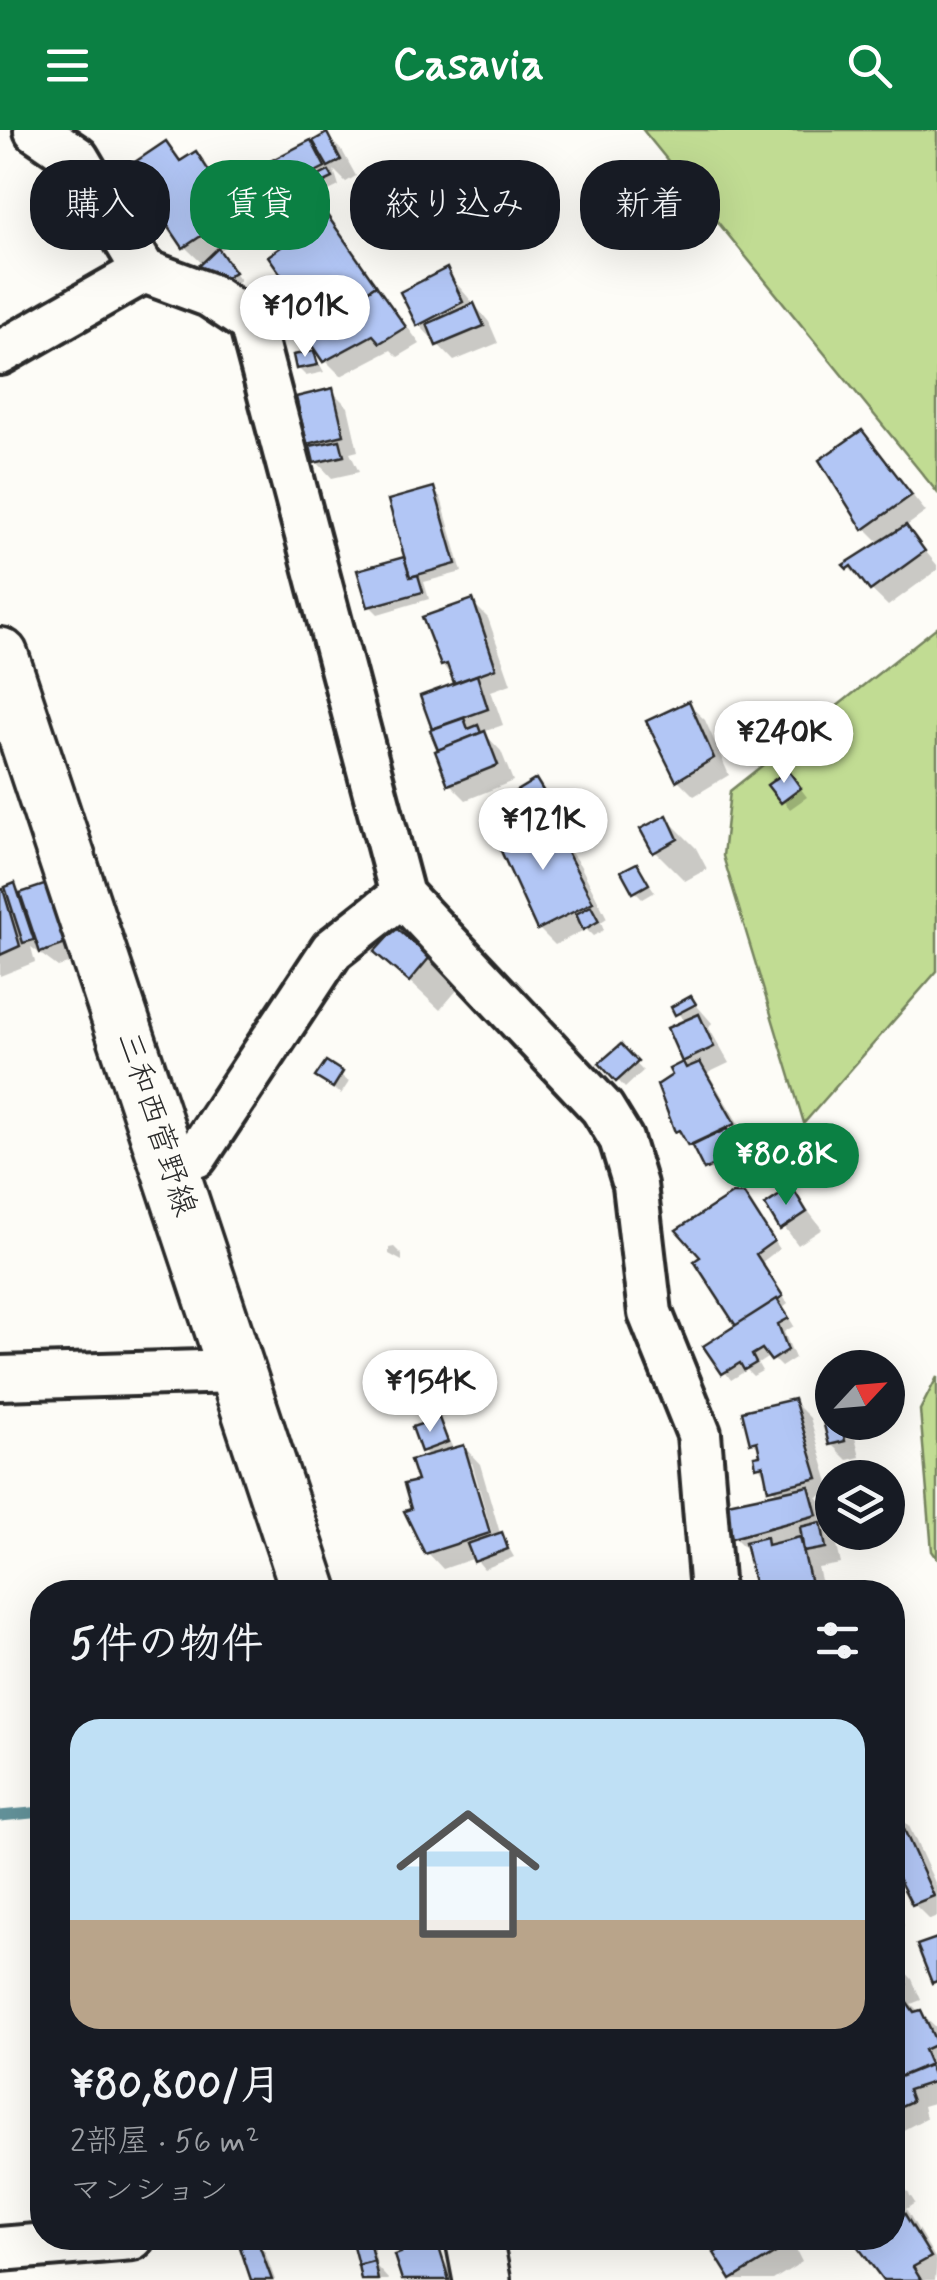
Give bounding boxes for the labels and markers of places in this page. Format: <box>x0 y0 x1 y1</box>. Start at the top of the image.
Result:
pin: ¥101K <box>235 275 375 360</box>
pin: ¥240K <box>714 701 854 786</box>
pin: ¥121K <box>473 788 613 873</box>
pin: ¥80.8K <box>705 1123 867 1208</box>
pin: ¥154K <box>360 1350 500 1435</box>

